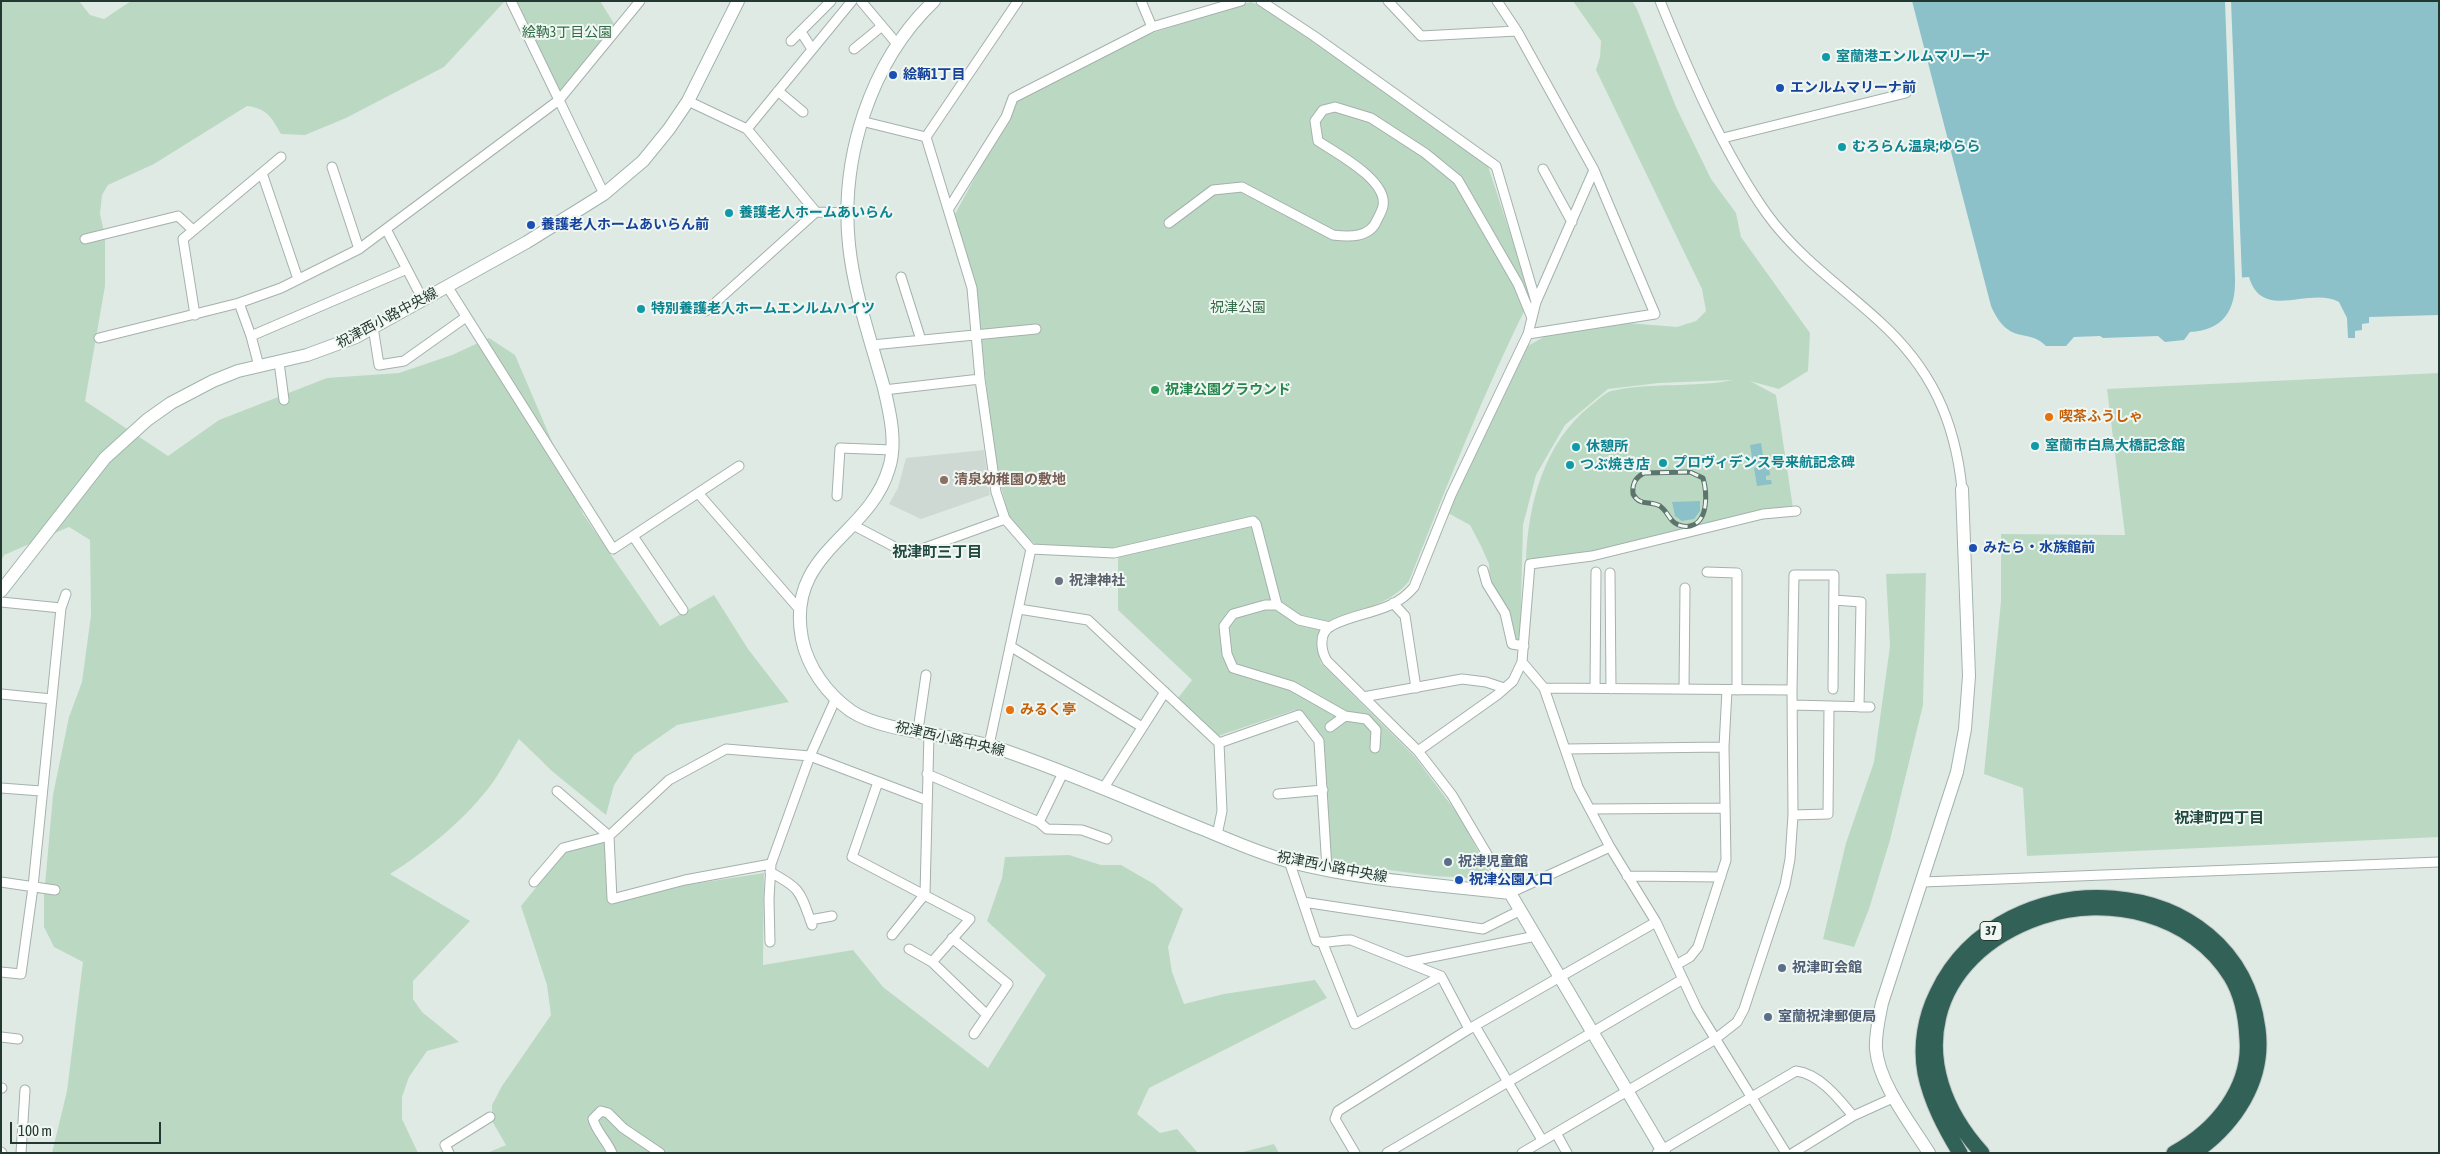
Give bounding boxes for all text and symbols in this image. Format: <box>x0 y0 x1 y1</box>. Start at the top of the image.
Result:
park label: 絵靹3丁目公園 <box>522 25 612 41</box>
place label: 室蘭港エンルムマリーナ <box>1836 49 1990 65</box>
marker: 室蘭港エンルムマリーナ <box>1820 51 1832 63</box>
place label: 絵鞆1丁目 <box>903 67 966 83</box>
marker: 絵鞆1丁目 <box>887 69 899 81</box>
place label: エンルムマリーナ前 <box>1790 80 1916 96</box>
marker: エンルムマリーナ前 <box>1774 82 1786 94</box>
place label: むろらん温泉;ゆらら <box>1852 139 1980 155</box>
marker: むろらん温泉;ゆらら <box>1836 141 1848 153</box>
place label: 養護老人ホームあいらん <box>739 205 893 221</box>
marker: 養護老人ホームあいらん <box>723 207 735 219</box>
place label: 養護老人ホームあいらん前 <box>541 217 709 233</box>
marker: 養護老人ホームあいらん前 <box>525 219 537 231</box>
street label: 祝津西小路中央線 <box>334 284 440 352</box>
park label: 祝津公園 <box>1210 300 1266 316</box>
place label: 特別養護老人ホームエンルムハイツ <box>651 301 875 317</box>
marker: 特別養護老人ホームエンルムハイツ <box>635 303 647 315</box>
place label: 祝津公園グラウンド <box>1165 382 1291 398</box>
marker: 祝津公園グラウンド <box>1149 384 1161 396</box>
place label: 喫茶ふうしゃ <box>2059 409 2143 425</box>
marker: 喫茶ふうしゃ <box>2043 411 2055 423</box>
place label: 室蘭市白鳥大橋記念館 <box>2045 438 2185 454</box>
place label: 休憩所 <box>1586 439 1628 455</box>
marker: 室蘭市白鳥大橋記念館 <box>2029 440 2041 452</box>
marker: 休憩所 <box>1570 441 1582 453</box>
place label: プロヴィデンス号来航記念碑 <box>1673 455 1855 471</box>
place label: つぶ焼き店 <box>1580 457 1650 473</box>
marker: プロヴィデンス号来航記念碑 <box>1657 457 1669 469</box>
marker: つぶ焼き店 <box>1564 459 1576 471</box>
place label: 清泉幼稚園の敷地 <box>954 472 1066 488</box>
marker: 清泉幼稚園の敷地 <box>938 474 950 486</box>
place label: みたら・水族館前 <box>1983 540 2095 556</box>
marker: みたら・水族館前 <box>1967 542 1979 554</box>
district label: 祝津町三丁目 <box>892 543 982 561</box>
place label: 祝津神社 <box>1069 573 1125 589</box>
marker: 祝津神社 <box>1053 575 1065 587</box>
place label: みるく亭 <box>1020 702 1076 718</box>
marker: みるく亭 <box>1004 704 1016 716</box>
street label: 祝津西小路中央線 <box>894 718 1006 760</box>
district label: 祝津町四丁目 <box>2174 809 2264 827</box>
street label: 祝津西小路中央線 <box>1275 848 1389 886</box>
place label: 祝津児童館 <box>1458 854 1528 870</box>
marker: 祝津児童館 <box>1442 856 1454 868</box>
place label: 祝津公園入口 <box>1469 872 1553 888</box>
marker: 祝津公園入口 <box>1453 874 1465 886</box>
road number: 37 <box>1980 921 2002 940</box>
place label: 祝津町会館 <box>1792 960 1862 976</box>
marker: 祝津町会館 <box>1776 962 1788 974</box>
place label: 室蘭祝津郵便局 <box>1778 1009 1876 1025</box>
marker: 室蘭祝津郵便局 <box>1762 1011 1774 1023</box>
scale bar <box>12 1112 164 1144</box>
text: 100 m <box>18 1122 52 1139</box>

